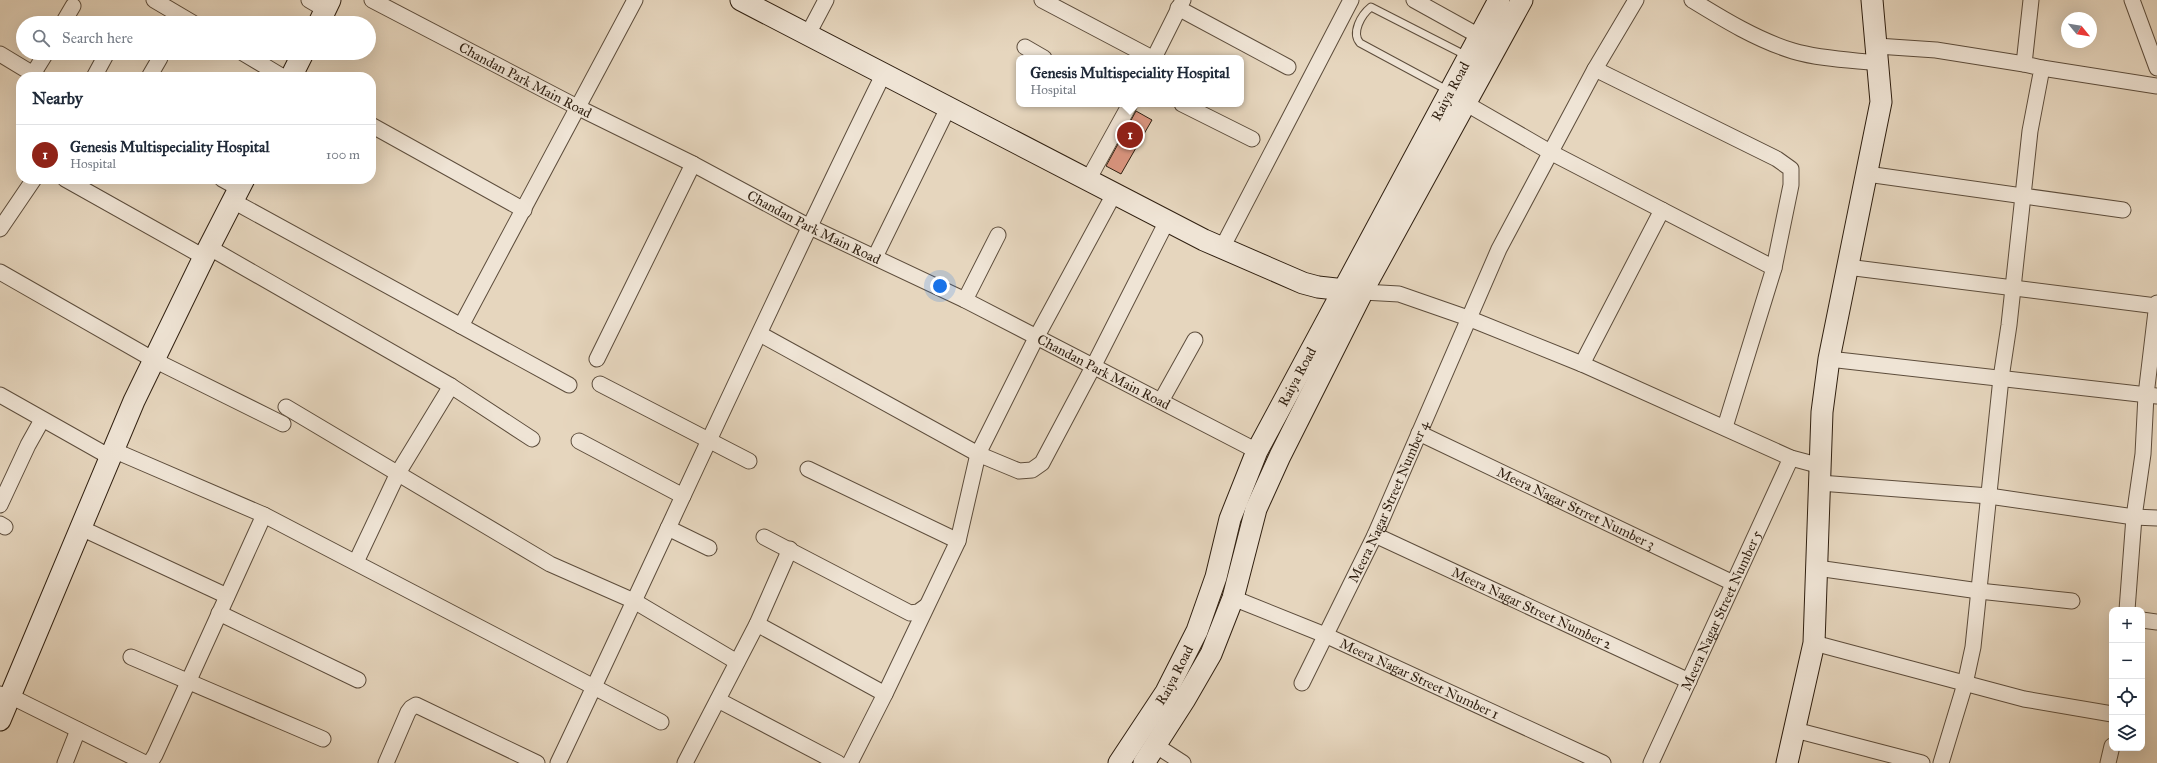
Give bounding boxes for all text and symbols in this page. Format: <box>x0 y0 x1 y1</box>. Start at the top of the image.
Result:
north arrow <box>2061 12 2097 48</box>
search box <box>16 16 376 60</box>
icon: search <box>30 27 52 49</box>
text: Search here <box>62 29 133 47</box>
street label: Chandan Park Main Road <box>456 39 594 122</box>
popup <box>1016 55 1244 107</box>
street label: Raiya Road <box>1428 59 1473 124</box>
text: Genesis Multispeciality Hospital <box>1030 64 1230 82</box>
text: Hospital <box>1030 82 1076 98</box>
text: Nearby <box>32 88 83 109</box>
pin: 1 <box>1117 120 1143 150</box>
text: Genesis Multispeciality Hospital <box>70 138 270 156</box>
text: 1 <box>42 147 48 163</box>
text: 100 m <box>326 147 360 163</box>
text: Hospital <box>70 156 116 172</box>
street label: Chandan Park Main Road <box>744 187 883 268</box>
your location <box>930 276 950 296</box>
street label: Chandan Park Main Road <box>1034 331 1173 414</box>
street label: Raiya Road <box>1275 344 1320 409</box>
street label: Meera Nagar Street Number 4 <box>1345 417 1433 586</box>
street label: Meera Nagar Strret Number 3 <box>1494 464 1657 553</box>
street label: Meera Nagar Street Number 5 <box>1677 527 1766 693</box>
street label: Meera Nagar Street Number 2 <box>1449 564 1615 653</box>
map controls <box>2109 607 2145 751</box>
button: + <box>2109 607 2145 643</box>
street label: Meera Nagar Street Number 1 <box>1337 635 1502 723</box>
street label: Raiya Road <box>1152 643 1197 708</box>
button: − <box>2109 643 2145 679</box>
button: locate <box>2109 679 2145 715</box>
button: layers <box>2109 715 2145 751</box>

